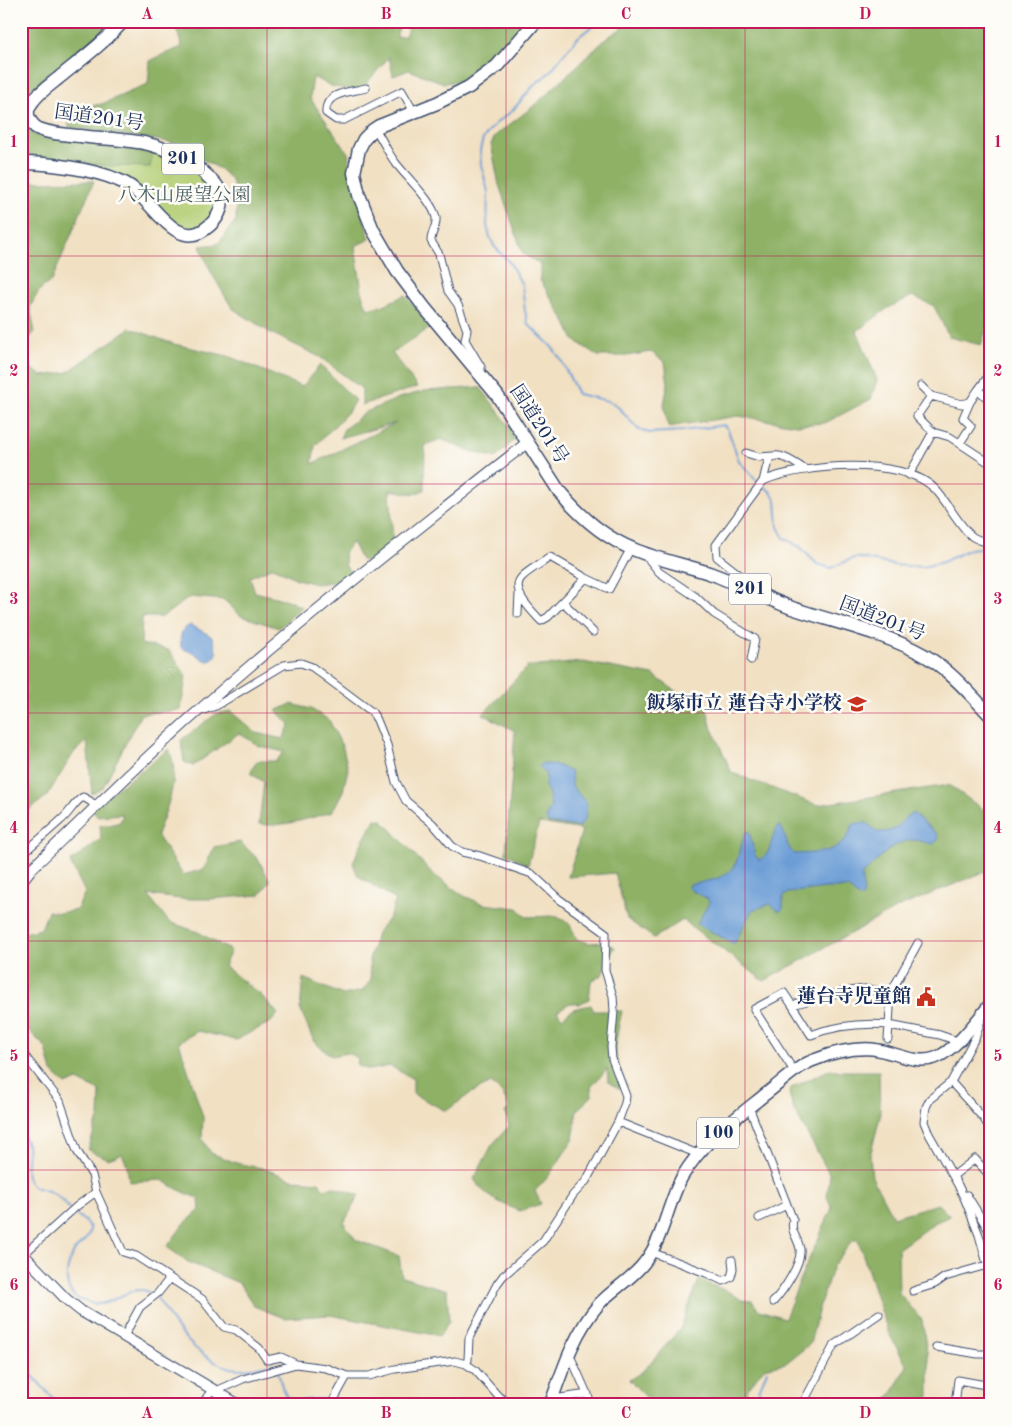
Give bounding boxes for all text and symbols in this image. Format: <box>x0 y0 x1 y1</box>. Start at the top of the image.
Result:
text: A <box>141 7 153 23</box>
text: B <box>380 7 392 23</box>
text: C <box>621 7 631 23</box>
text: D <box>859 7 871 23</box>
street label: 国道201号 <box>53 101 145 135</box>
text: 1 <box>9 135 19 151</box>
text: 1 <box>993 135 1003 151</box>
road number: 201 <box>162 144 204 174</box>
park label: 八木山展望公園 <box>117 184 251 206</box>
text: 2 <box>9 364 19 380</box>
text: 2 <box>993 364 1003 380</box>
street label: 国道201号 <box>506 381 572 468</box>
road number: 201 <box>729 574 771 604</box>
text: 3 <box>9 592 19 608</box>
text: 3 <box>993 592 1003 608</box>
street label: 国道201号 <box>837 593 928 645</box>
place label: 飯塚市立 蓮台寺小学校 <box>647 692 842 714</box>
school or university icon: 飯塚市立 蓮台寺小学校 <box>846 693 868 715</box>
text: 4 <box>9 821 19 837</box>
text: 4 <box>993 821 1003 837</box>
place label: 蓮台寺児童館 <box>797 985 911 1007</box>
public building icon: 蓮台寺児童館 <box>915 986 937 1008</box>
text: 5 <box>9 1049 19 1065</box>
text: 5 <box>993 1049 1003 1065</box>
road number: 100 <box>697 1118 739 1148</box>
text: 6 <box>9 1278 19 1294</box>
text: 6 <box>993 1278 1003 1294</box>
text: A <box>141 1406 153 1422</box>
text: B <box>380 1406 392 1422</box>
text: C <box>621 1406 631 1422</box>
text: D <box>859 1406 871 1422</box>

